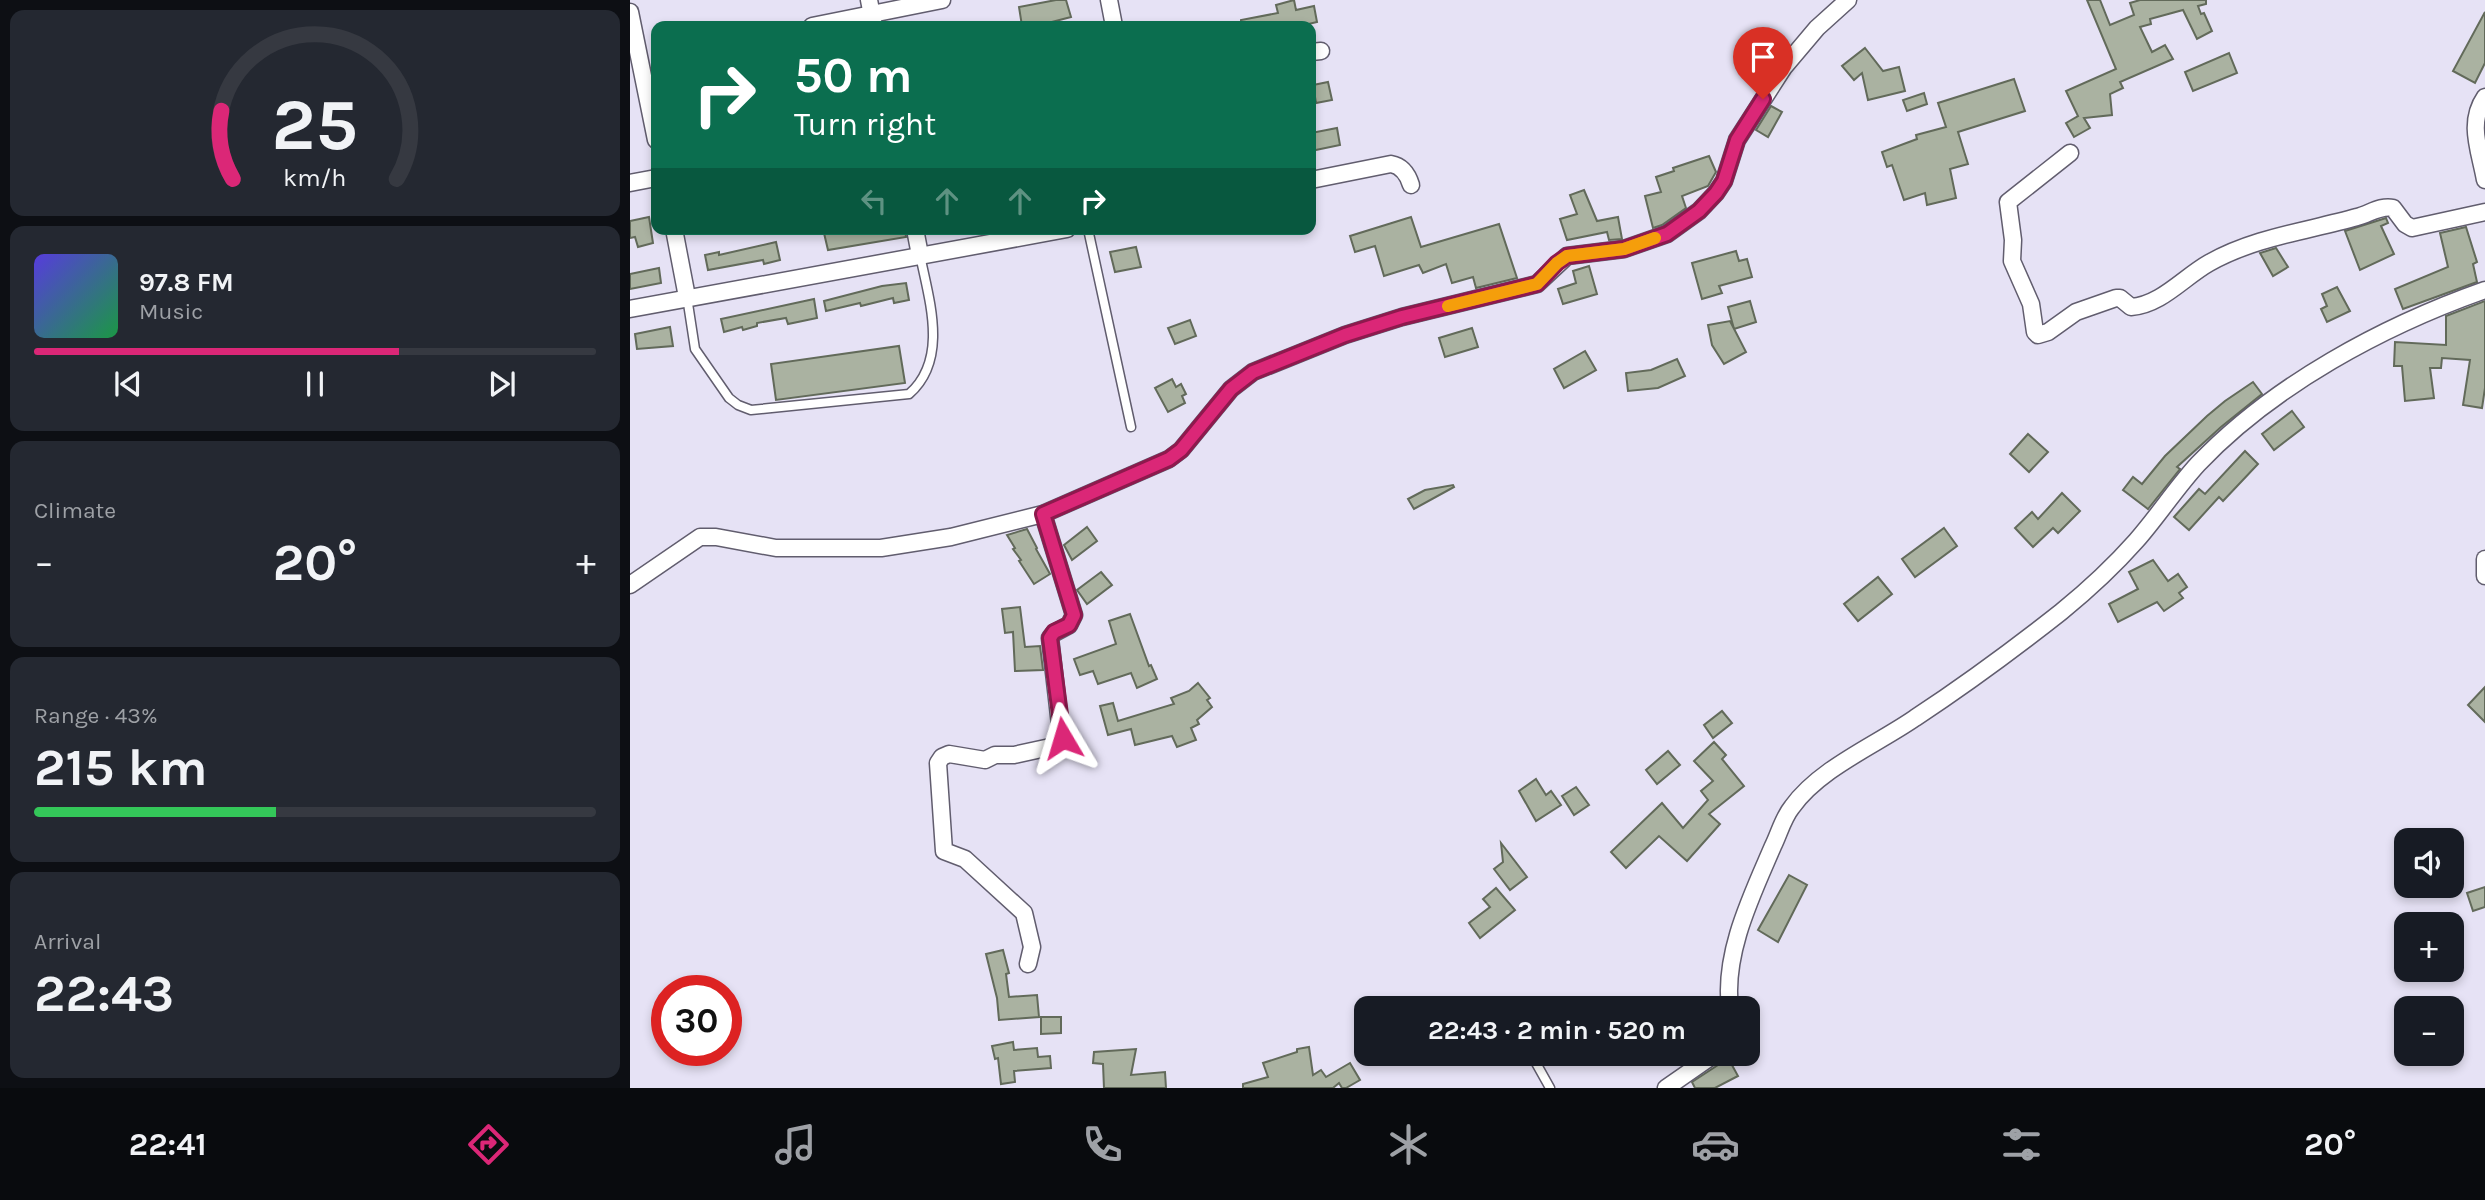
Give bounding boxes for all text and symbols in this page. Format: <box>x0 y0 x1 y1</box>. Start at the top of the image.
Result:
pin <box>1733 27 1793 99</box>
icon: arrive <box>1744 38 1782 76</box>
text: 50 m <box>794 47 912 104</box>
icon: right <box>679 49 770 140</box>
text: 25 <box>272 82 358 167</box>
text: Turn right <box>794 106 936 143</box>
text: km/h <box>283 163 347 192</box>
icon: left <box>855 182 893 220</box>
icon: ahead <box>928 182 966 220</box>
icon: ahead <box>1001 182 1039 220</box>
icon: right <box>1074 182 1112 220</box>
text: 97.8 FM <box>139 267 234 298</box>
text: Music <box>139 298 203 325</box>
icon: previous <box>109 365 147 403</box>
icon: pause <box>296 365 334 403</box>
icon: next <box>483 365 521 403</box>
text: Climate <box>34 497 116 524</box>
text: 20° <box>273 532 357 593</box>
text: − <box>34 540 54 585</box>
text: + <box>576 540 596 585</box>
position arrow <box>1026 701 1100 775</box>
text: Range · 43% <box>34 702 158 729</box>
text: 215 km <box>34 737 208 798</box>
map controls <box>2394 828 2464 1066</box>
button: sound <box>2394 828 2464 898</box>
button: + <box>2394 912 2464 982</box>
text: Arrival <box>34 928 101 955</box>
text: 22:43 <box>34 963 174 1024</box>
speed limit sign: 30 <box>651 975 742 1066</box>
button: − <box>2394 996 2464 1066</box>
text: 22:43 · 2 min · 520 m <box>1428 1015 1686 1046</box>
icon: directions <box>464 1120 513 1169</box>
icon: music <box>771 1120 820 1169</box>
icon: phone <box>1078 1120 1127 1169</box>
icon: climate <box>1384 1120 1433 1169</box>
icon: car <box>1691 1120 1740 1169</box>
icon: filters <box>1997 1120 2046 1169</box>
text: 22:41 <box>129 1126 207 1163</box>
text: 20° <box>2304 1126 2356 1163</box>

